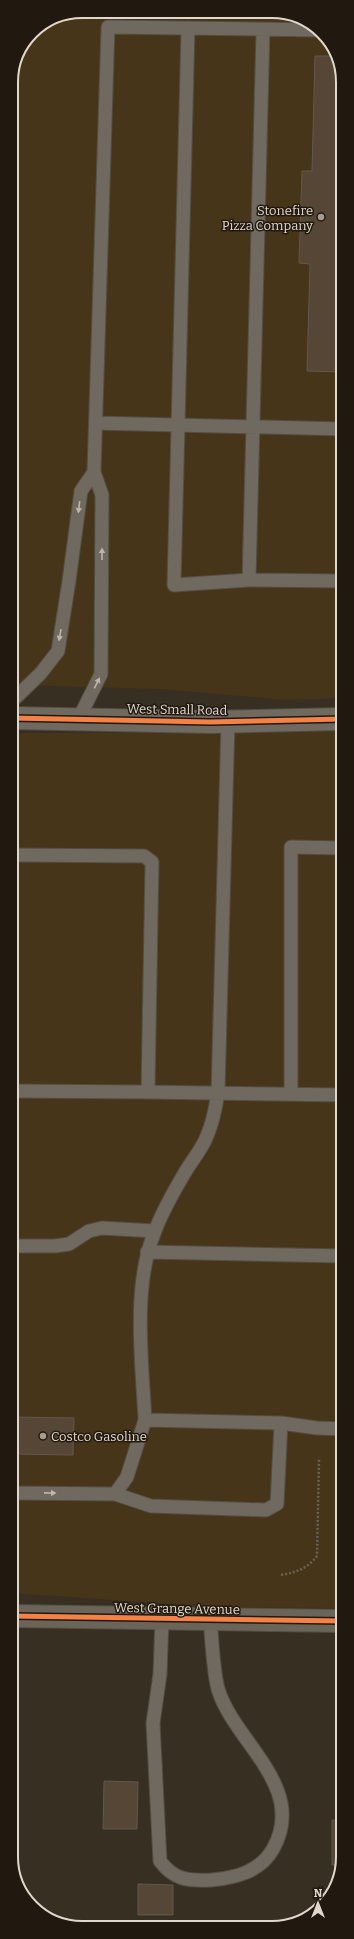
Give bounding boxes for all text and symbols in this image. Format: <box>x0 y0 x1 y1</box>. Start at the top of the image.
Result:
place label: Stonefire Pizza Company <box>222 203 313 233</box>
marker: Stonefire Pizza Company <box>316 212 326 222</box>
one-way arrow <box>76 501 82 513</box>
one-way arrow <box>99 547 105 560</box>
one-way arrow <box>57 629 63 641</box>
one-way arrow <box>94 678 100 689</box>
street label: West Small Road <box>127 701 228 718</box>
place label: Costco Gasoline <box>51 1429 147 1444</box>
marker: Costco Gasoline <box>38 1431 48 1441</box>
one-way arrow <box>44 1490 57 1496</box>
street label: West Grange Avenue <box>114 1600 240 1617</box>
north arrow <box>298 1883 338 1923</box>
text: N <box>314 1887 323 1900</box>

